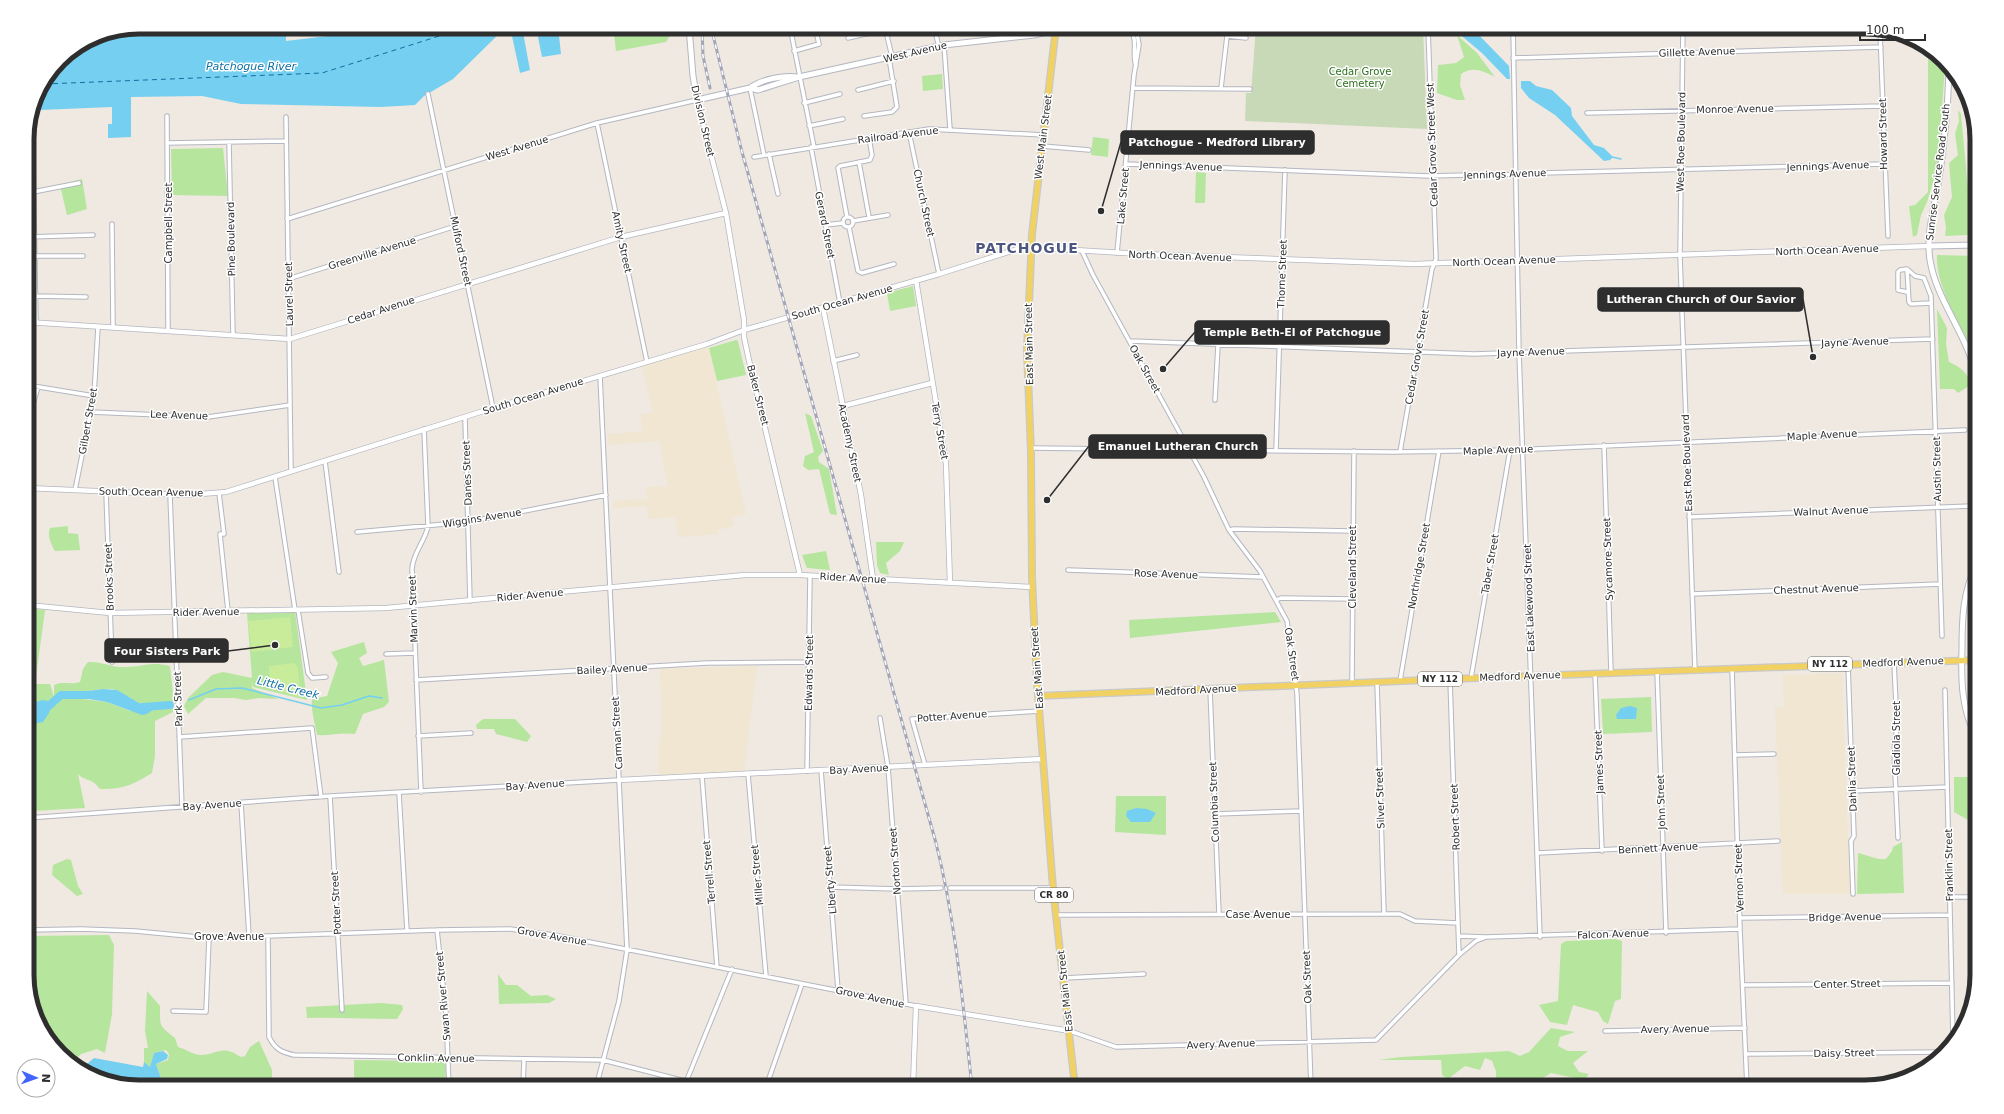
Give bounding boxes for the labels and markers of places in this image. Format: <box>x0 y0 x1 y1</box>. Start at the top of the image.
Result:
callout: Patchogue - Medford Library <box>1121 131 1314 154</box>
callout: Lutheran Church of Our Savior <box>1598 288 1803 311</box>
callout: Temple Beth-El of Patchogue <box>1195 321 1389 344</box>
callout: Emanuel Lutheran Church <box>1089 435 1266 458</box>
callout: Four Sisters Park <box>105 639 228 662</box>

